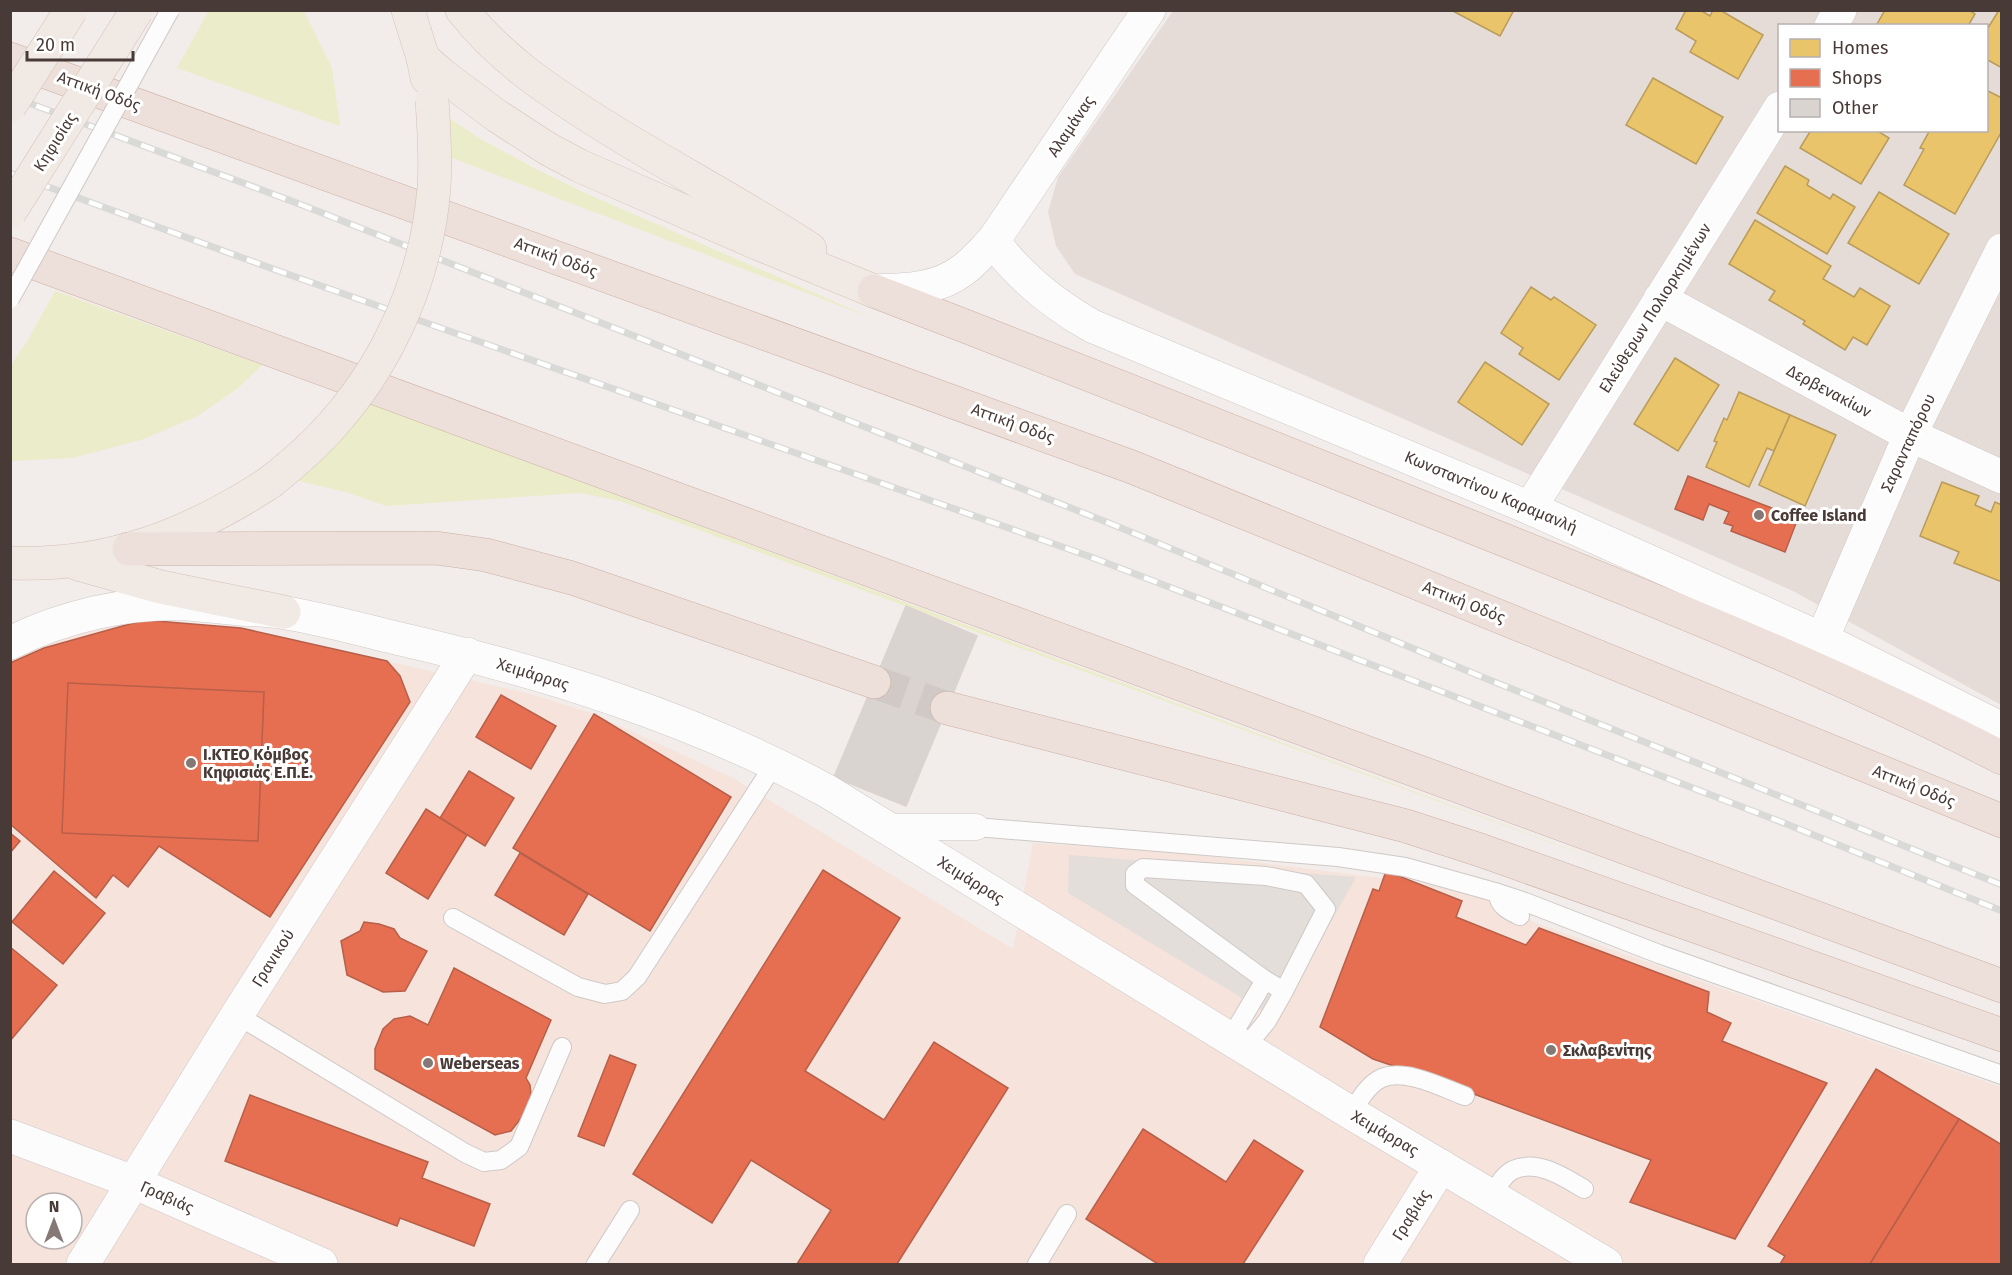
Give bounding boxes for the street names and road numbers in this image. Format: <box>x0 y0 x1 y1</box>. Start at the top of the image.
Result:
street label: Αττική Οδός <box>55 67 144 115</box>
street label: Αλαμάνας <box>1044 91 1099 160</box>
street label: Κηφισίας <box>30 109 81 175</box>
street label: Ελεύθερων Πολιορκημένων <box>1595 219 1715 396</box>
street label: Αττική Οδός <box>512 233 601 281</box>
street label: Δερβενακίων <box>1783 361 1875 421</box>
street label: Σαρανταπόρου <box>1877 391 1939 495</box>
street label: Αττική Οδός <box>969 399 1058 447</box>
street label: Κωνσταντίνου Καραμανλή <box>1402 447 1580 537</box>
street label: Αττική Οδός <box>1420 577 1508 627</box>
street label: Χειμάρρας <box>495 654 572 694</box>
street label: Αττική Οδός <box>1870 761 1958 811</box>
street label: Χειμάρρας <box>934 852 1008 908</box>
street label: Γρανικού <box>248 926 298 990</box>
street label: Χειμάρρας <box>1348 1106 1422 1160</box>
street label: Γραβιάς <box>137 1177 197 1217</box>
street label: Γραβιάς <box>1388 1186 1434 1244</box>

